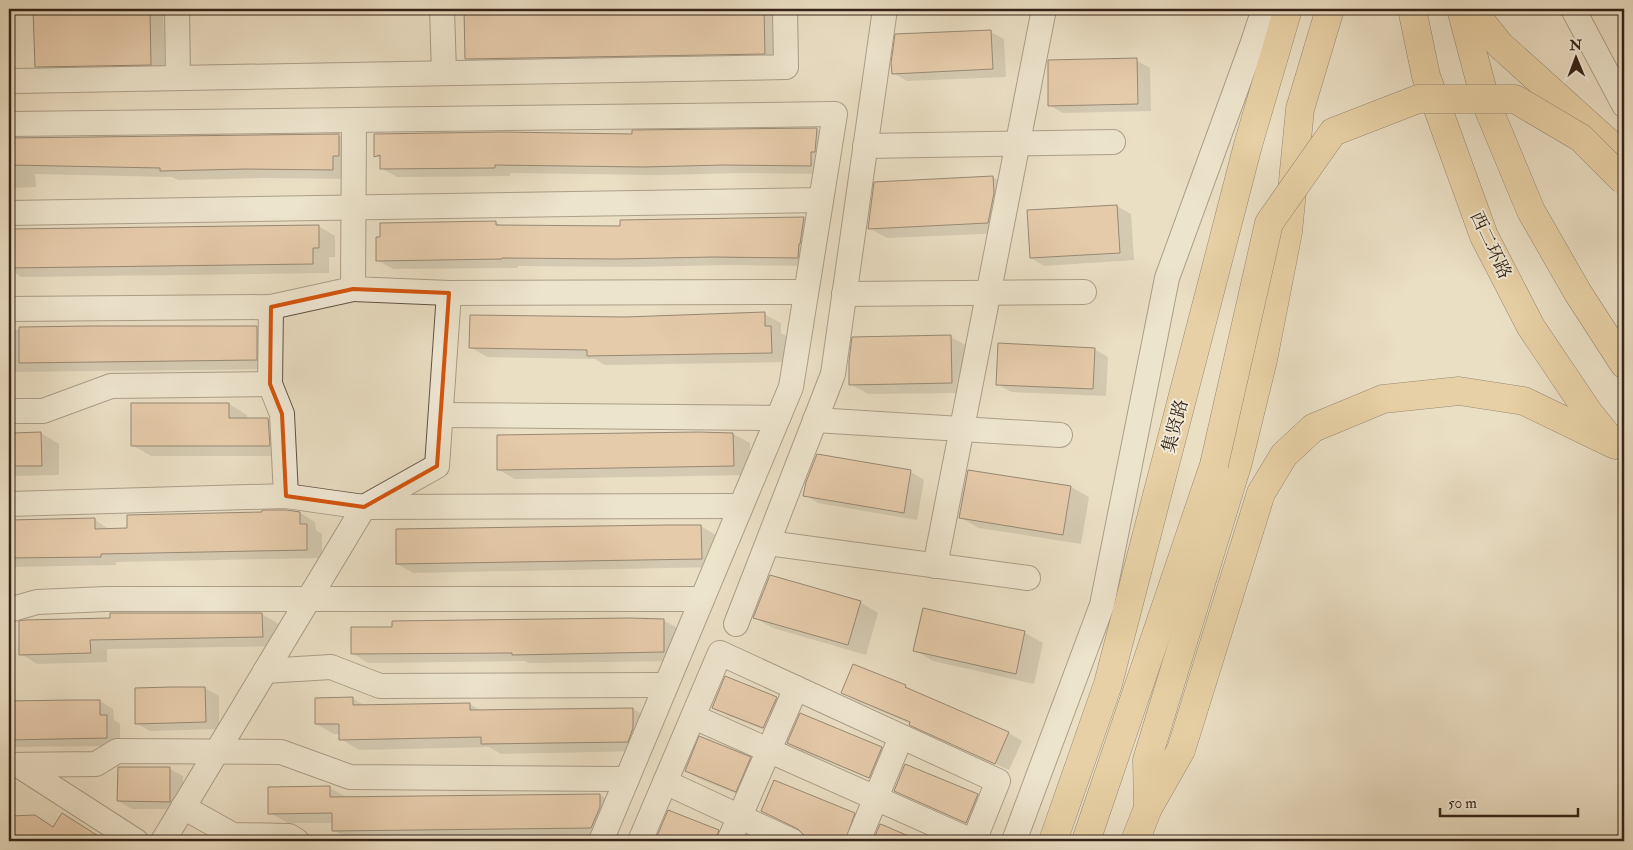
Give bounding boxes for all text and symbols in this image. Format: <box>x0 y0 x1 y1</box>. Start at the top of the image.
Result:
north arrow <box>1550 32 1600 82</box>
text: N <box>1568 37 1583 54</box>
street label: 西二环路 <box>1465 208 1516 283</box>
street label: 集贤路 <box>1157 397 1194 455</box>
scale bar <box>1440 785 1578 817</box>
text: 50 m <box>1448 794 1477 813</box>

